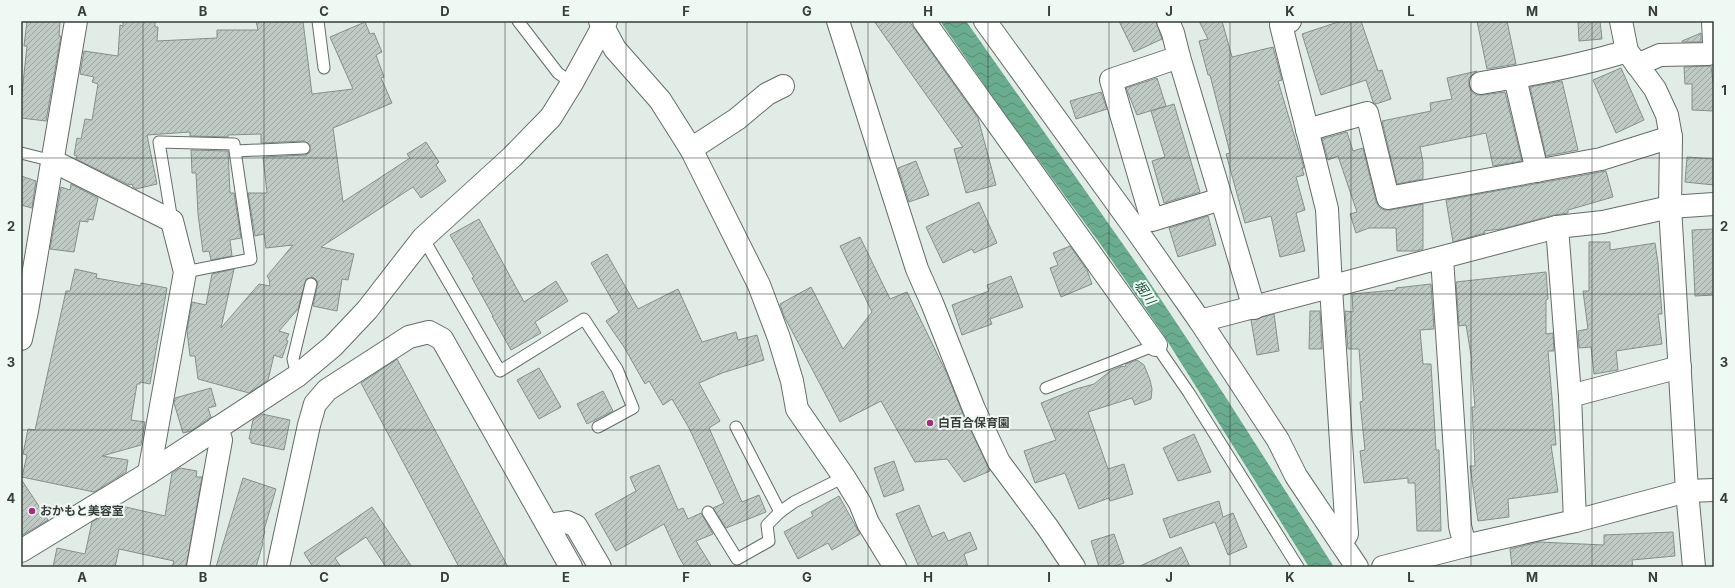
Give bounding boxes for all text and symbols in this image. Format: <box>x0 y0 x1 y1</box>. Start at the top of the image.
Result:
text: A <box>77 3 87 19</box>
text: B <box>199 3 208 19</box>
text: C <box>319 3 329 19</box>
text: D <box>440 3 450 19</box>
text: E <box>562 3 570 19</box>
text: F <box>682 3 690 19</box>
text: G <box>802 3 812 19</box>
text: H <box>923 3 933 19</box>
text: I <box>1047 3 1051 19</box>
text: J <box>1165 3 1173 19</box>
text: K <box>1285 3 1295 19</box>
text: L <box>1407 3 1415 19</box>
text: M <box>1526 3 1538 19</box>
text: N <box>1648 3 1658 19</box>
text: 1 <box>8 82 14 98</box>
text: 1 <box>1721 82 1727 98</box>
text: 2 <box>7 218 15 234</box>
text: 2 <box>1720 218 1728 234</box>
water label: 堀川 <box>1131 277 1160 309</box>
text: 3 <box>7 354 15 370</box>
text: 3 <box>1720 354 1728 370</box>
place label: 白百合保育園 <box>938 415 1010 430</box>
marker: 白百合保育園 <box>925 418 935 428</box>
text: 4 <box>7 490 16 506</box>
text: 4 <box>1720 490 1729 506</box>
place label: おかもと美容室 <box>40 503 124 518</box>
marker: おかもと美容室 <box>27 506 37 516</box>
text: A <box>77 569 87 585</box>
text: B <box>199 569 208 585</box>
text: C <box>319 569 329 585</box>
text: D <box>440 569 450 585</box>
text: E <box>562 569 570 585</box>
text: F <box>682 569 690 585</box>
text: G <box>802 569 812 585</box>
text: H <box>923 569 933 585</box>
text: I <box>1047 569 1051 585</box>
text: J <box>1165 569 1173 585</box>
text: K <box>1285 569 1295 585</box>
text: L <box>1407 569 1415 585</box>
text: M <box>1526 569 1538 585</box>
text: N <box>1648 569 1658 585</box>

